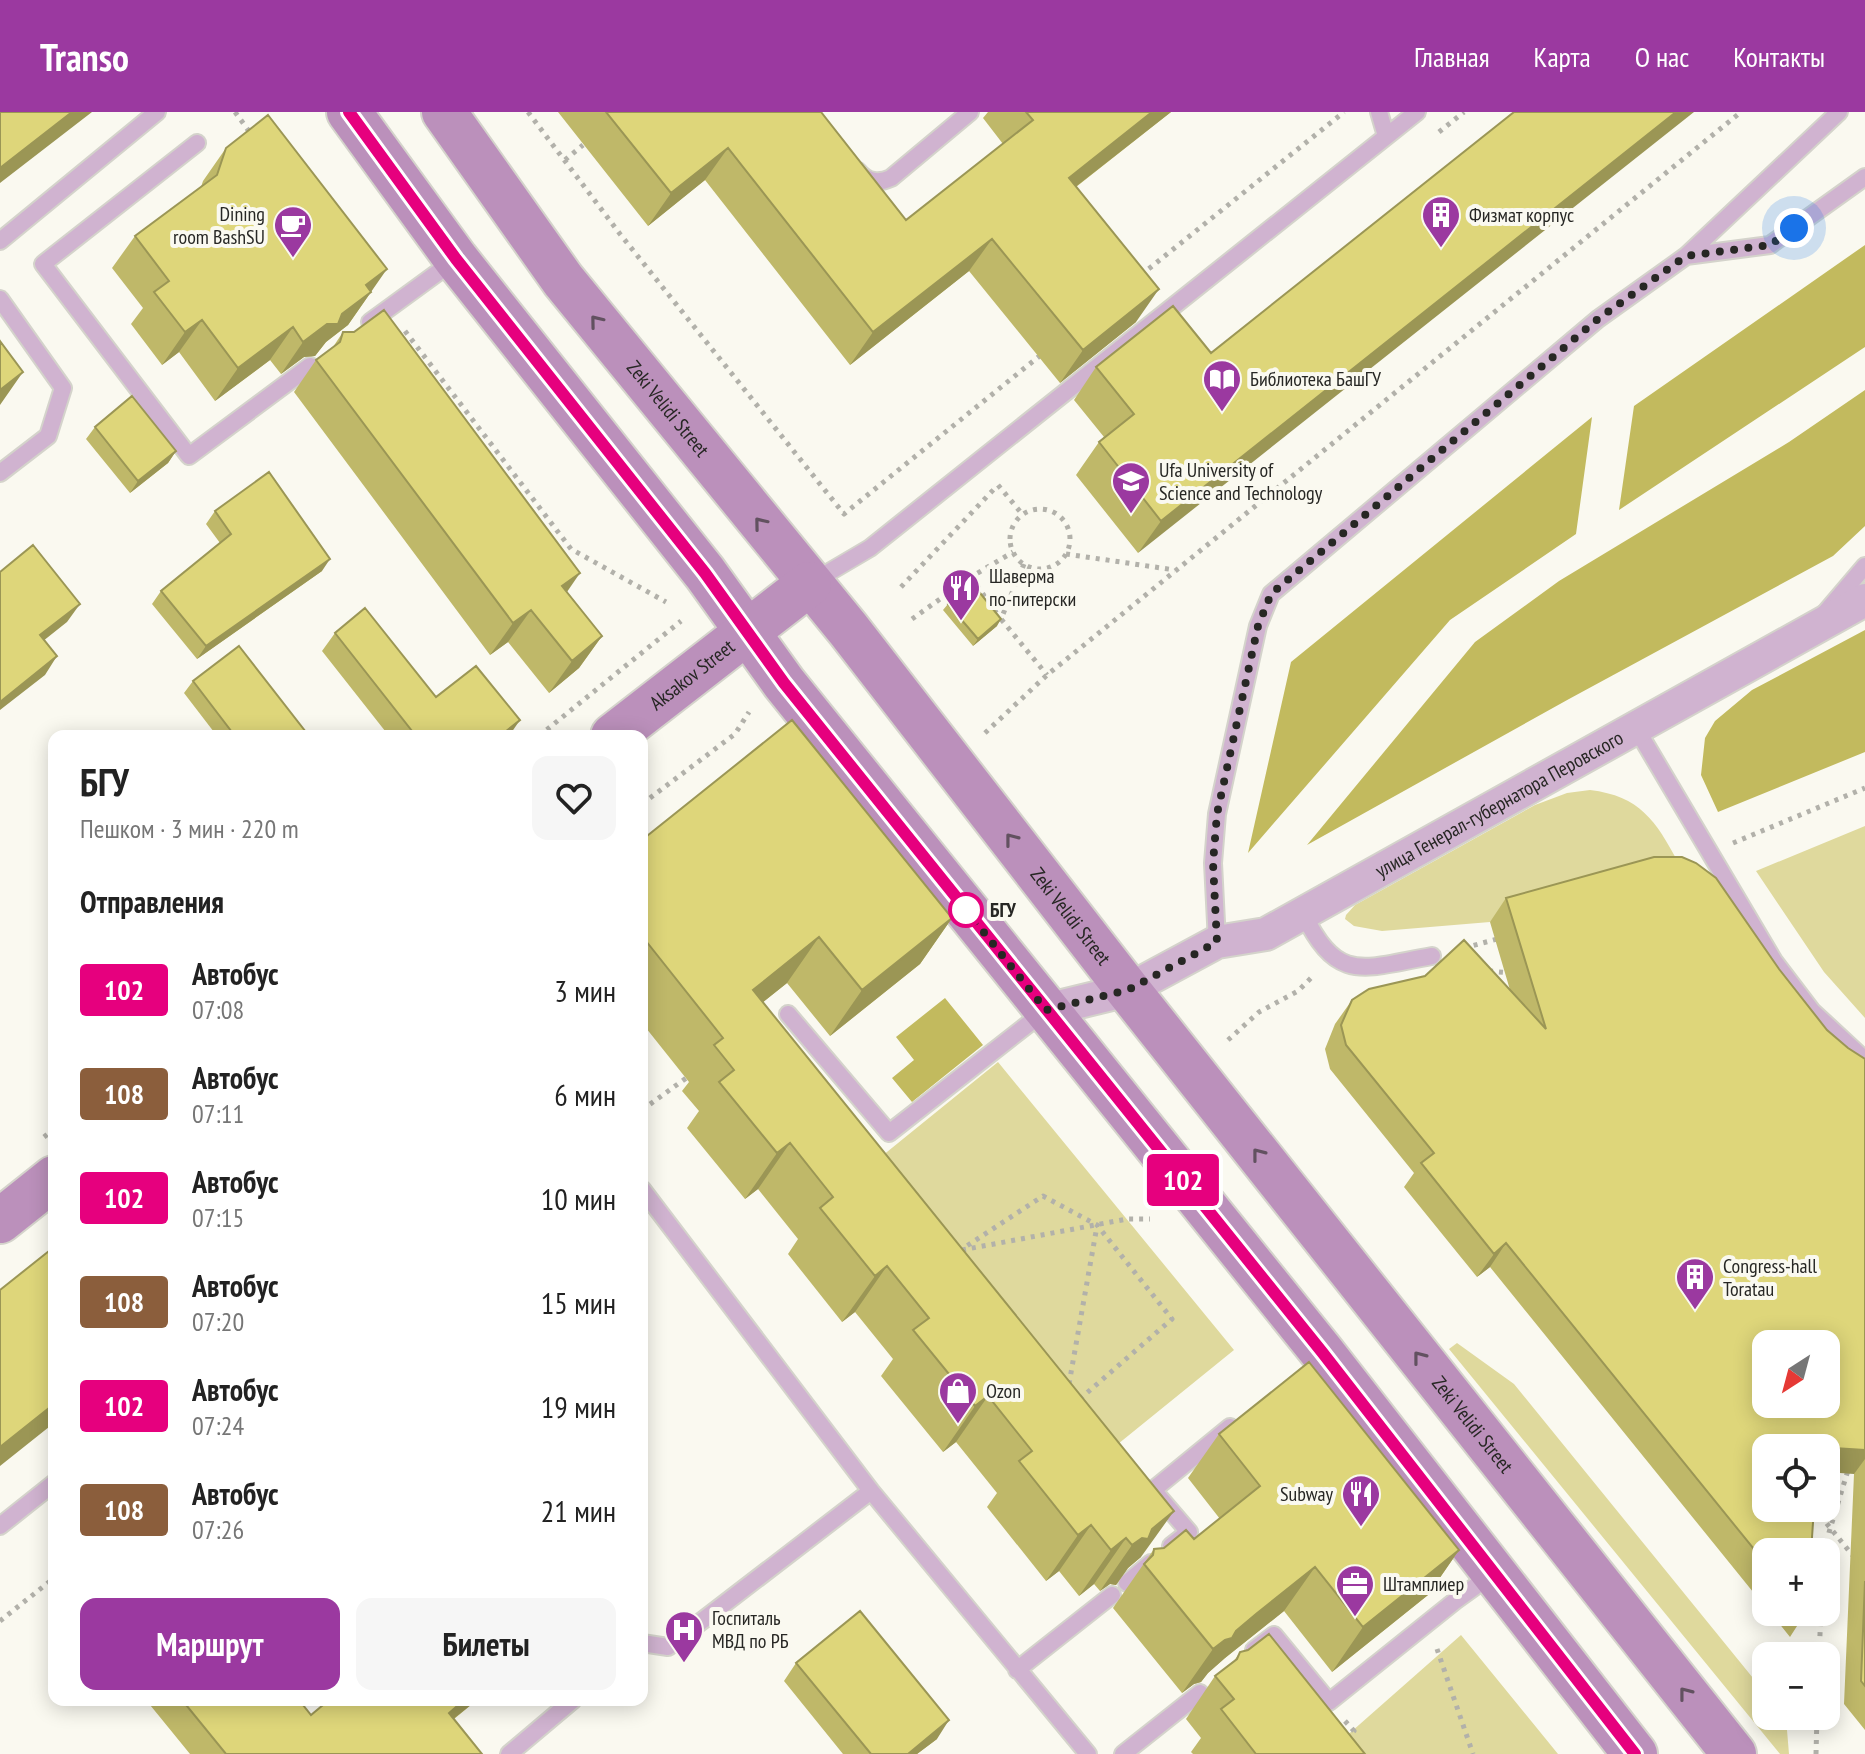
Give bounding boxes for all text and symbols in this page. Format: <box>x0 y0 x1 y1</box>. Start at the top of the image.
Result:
text: Transo <box>40 32 129 81</box>
text: Главная <box>1414 38 1490 75</box>
text: Карта <box>1534 38 1591 75</box>
text: О нас <box>1635 38 1689 75</box>
text: Контакты <box>1733 38 1825 75</box>
building icon: Физмат корпус <box>1420 194 1462 249</box>
place label: Dining room BashSU <box>173 201 265 250</box>
place label: Физмат корпус <box>1469 202 1574 228</box>
cafe icon: Dining room BashSU <box>272 204 314 259</box>
your location <box>1774 208 1814 248</box>
one-way arrow <box>591 316 606 330</box>
street label: Zeki Velidi Street <box>621 355 715 462</box>
library icon: Библиотека БашГУ <box>1201 358 1243 413</box>
place label: Библиотека БашГУ <box>1250 366 1381 392</box>
place label: Ufa University of Science and Technology <box>1159 457 1323 506</box>
school or university icon: Ufa University of Science and Technology <box>1110 460 1152 515</box>
one-way arrow <box>756 517 770 532</box>
place label: Шаверма по-питерски <box>989 563 1076 612</box>
restaurant icon: Шаверма по-питерски <box>940 567 982 622</box>
street label: Aksakov Street <box>644 633 740 716</box>
street label: улица Генерал-губернатора Перовского <box>1370 725 1628 884</box>
button: heart <box>532 756 616 840</box>
text: БГУ <box>80 757 129 806</box>
text: Пешком · 3 мин · 220 m <box>80 812 299 845</box>
one-way arrow <box>1006 833 1020 848</box>
street label: Zeki Velidi Street <box>1025 862 1117 971</box>
text: Отправления <box>80 882 224 921</box>
marker: БГУ <box>949 893 983 927</box>
place label: БГУ <box>990 897 1016 923</box>
text: Автобус <box>192 954 279 993</box>
text: 102 <box>104 971 144 1008</box>
text: 3 мин <box>554 971 616 1010</box>
text: 07:08 <box>192 993 244 1026</box>
text: Автобус <box>192 1058 279 1097</box>
text: 108 <box>104 1075 144 1112</box>
text: 6 мин <box>554 1075 616 1114</box>
text: 07:11 <box>192 1097 244 1130</box>
one-way arrow <box>1253 1149 1268 1163</box>
line badge: 102 <box>1137 1154 1229 1206</box>
text: 102 <box>1163 1161 1203 1198</box>
text: Автобус <box>192 1162 279 1201</box>
text: 102 <box>104 1179 144 1216</box>
text: 10 мин <box>541 1179 616 1218</box>
text: 07:15 <box>192 1201 244 1234</box>
place label: Congress-hall Toratau <box>1723 1253 1817 1302</box>
building icon: Congress-hall Toratau <box>1674 1256 1716 1311</box>
text: Автобус <box>192 1266 279 1305</box>
text: 108 <box>104 1283 144 1320</box>
text: 15 мин <box>541 1283 616 1322</box>
text: 07:20 <box>192 1305 244 1338</box>
north arrow <box>1752 1330 1840 1418</box>
map controls <box>1752 1330 1840 1730</box>
one-way arrow <box>1415 1351 1429 1366</box>
text: Автобус <box>192 1370 279 1409</box>
shop icon: Ozon <box>937 1370 979 1425</box>
street label: Zeki Velidi Street <box>1426 1371 1519 1479</box>
place label: Ozon <box>986 1378 1021 1404</box>
text: 102 <box>104 1387 144 1424</box>
text: 19 мин <box>541 1387 616 1426</box>
text: 07:24 <box>192 1409 244 1442</box>
button: locate <box>1752 1434 1840 1522</box>
restaurant icon: Subway <box>1340 1473 1382 1528</box>
text: Автобус <box>192 1474 279 1513</box>
place label: Subway <box>1280 1481 1333 1507</box>
text: 108 <box>104 1491 144 1528</box>
text: 21 мин <box>541 1491 616 1530</box>
text: 07:26 <box>192 1513 244 1546</box>
button: + <box>1752 1538 1840 1626</box>
office icon: Штамплиер <box>1334 1563 1376 1618</box>
place label: Штамплиер <box>1383 1571 1464 1597</box>
button: Маршрут <box>80 1598 340 1690</box>
button: Билеты <box>356 1598 616 1690</box>
place label: Госпиталь МВД по РБ <box>712 1605 789 1654</box>
hospital icon: Госпиталь МВД по РБ <box>663 1609 705 1664</box>
button: − <box>1752 1642 1840 1730</box>
one-way arrow <box>1680 1688 1695 1702</box>

